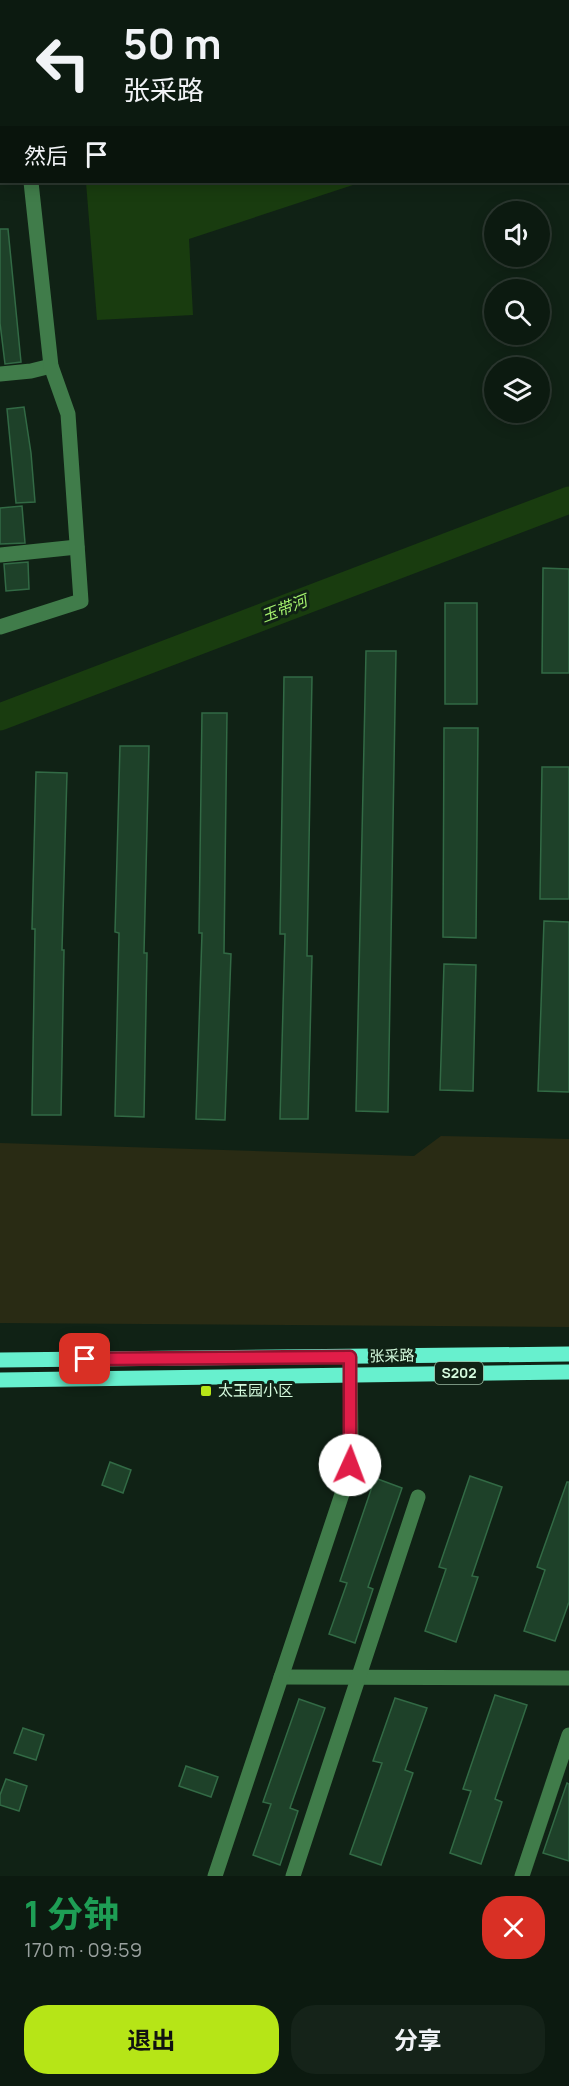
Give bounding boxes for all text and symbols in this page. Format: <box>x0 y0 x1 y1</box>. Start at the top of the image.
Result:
text: 50 m <box>123 14 221 72</box>
icon: left <box>24 24 102 102</box>
text: 张采路 <box>123 71 204 108</box>
icon: arrive <box>80 138 113 171</box>
text: 然后 <box>24 141 68 171</box>
map controls <box>484 201 550 423</box>
button: sound <box>484 201 550 267</box>
button: search <box>484 279 550 345</box>
button: layers <box>484 357 550 423</box>
water label: 玉带河 <box>258 588 313 627</box>
pin <box>59 1333 110 1384</box>
icon: arrive <box>68 1342 101 1375</box>
street label: 张采路 <box>369 1345 415 1366</box>
road number: S202 <box>435 1362 483 1384</box>
place label: 太玉园小区 <box>218 1380 293 1401</box>
marker: 太玉园小区 <box>199 1384 213 1398</box>
position arrow <box>318 1433 382 1497</box>
text: 1 分钟 <box>24 1889 119 1938</box>
button: close <box>482 1896 545 1959</box>
text: 170 m · 09:59 <box>24 1936 142 1963</box>
button: 退出 <box>24 2005 279 2074</box>
button: 分享 <box>291 2005 545 2074</box>

